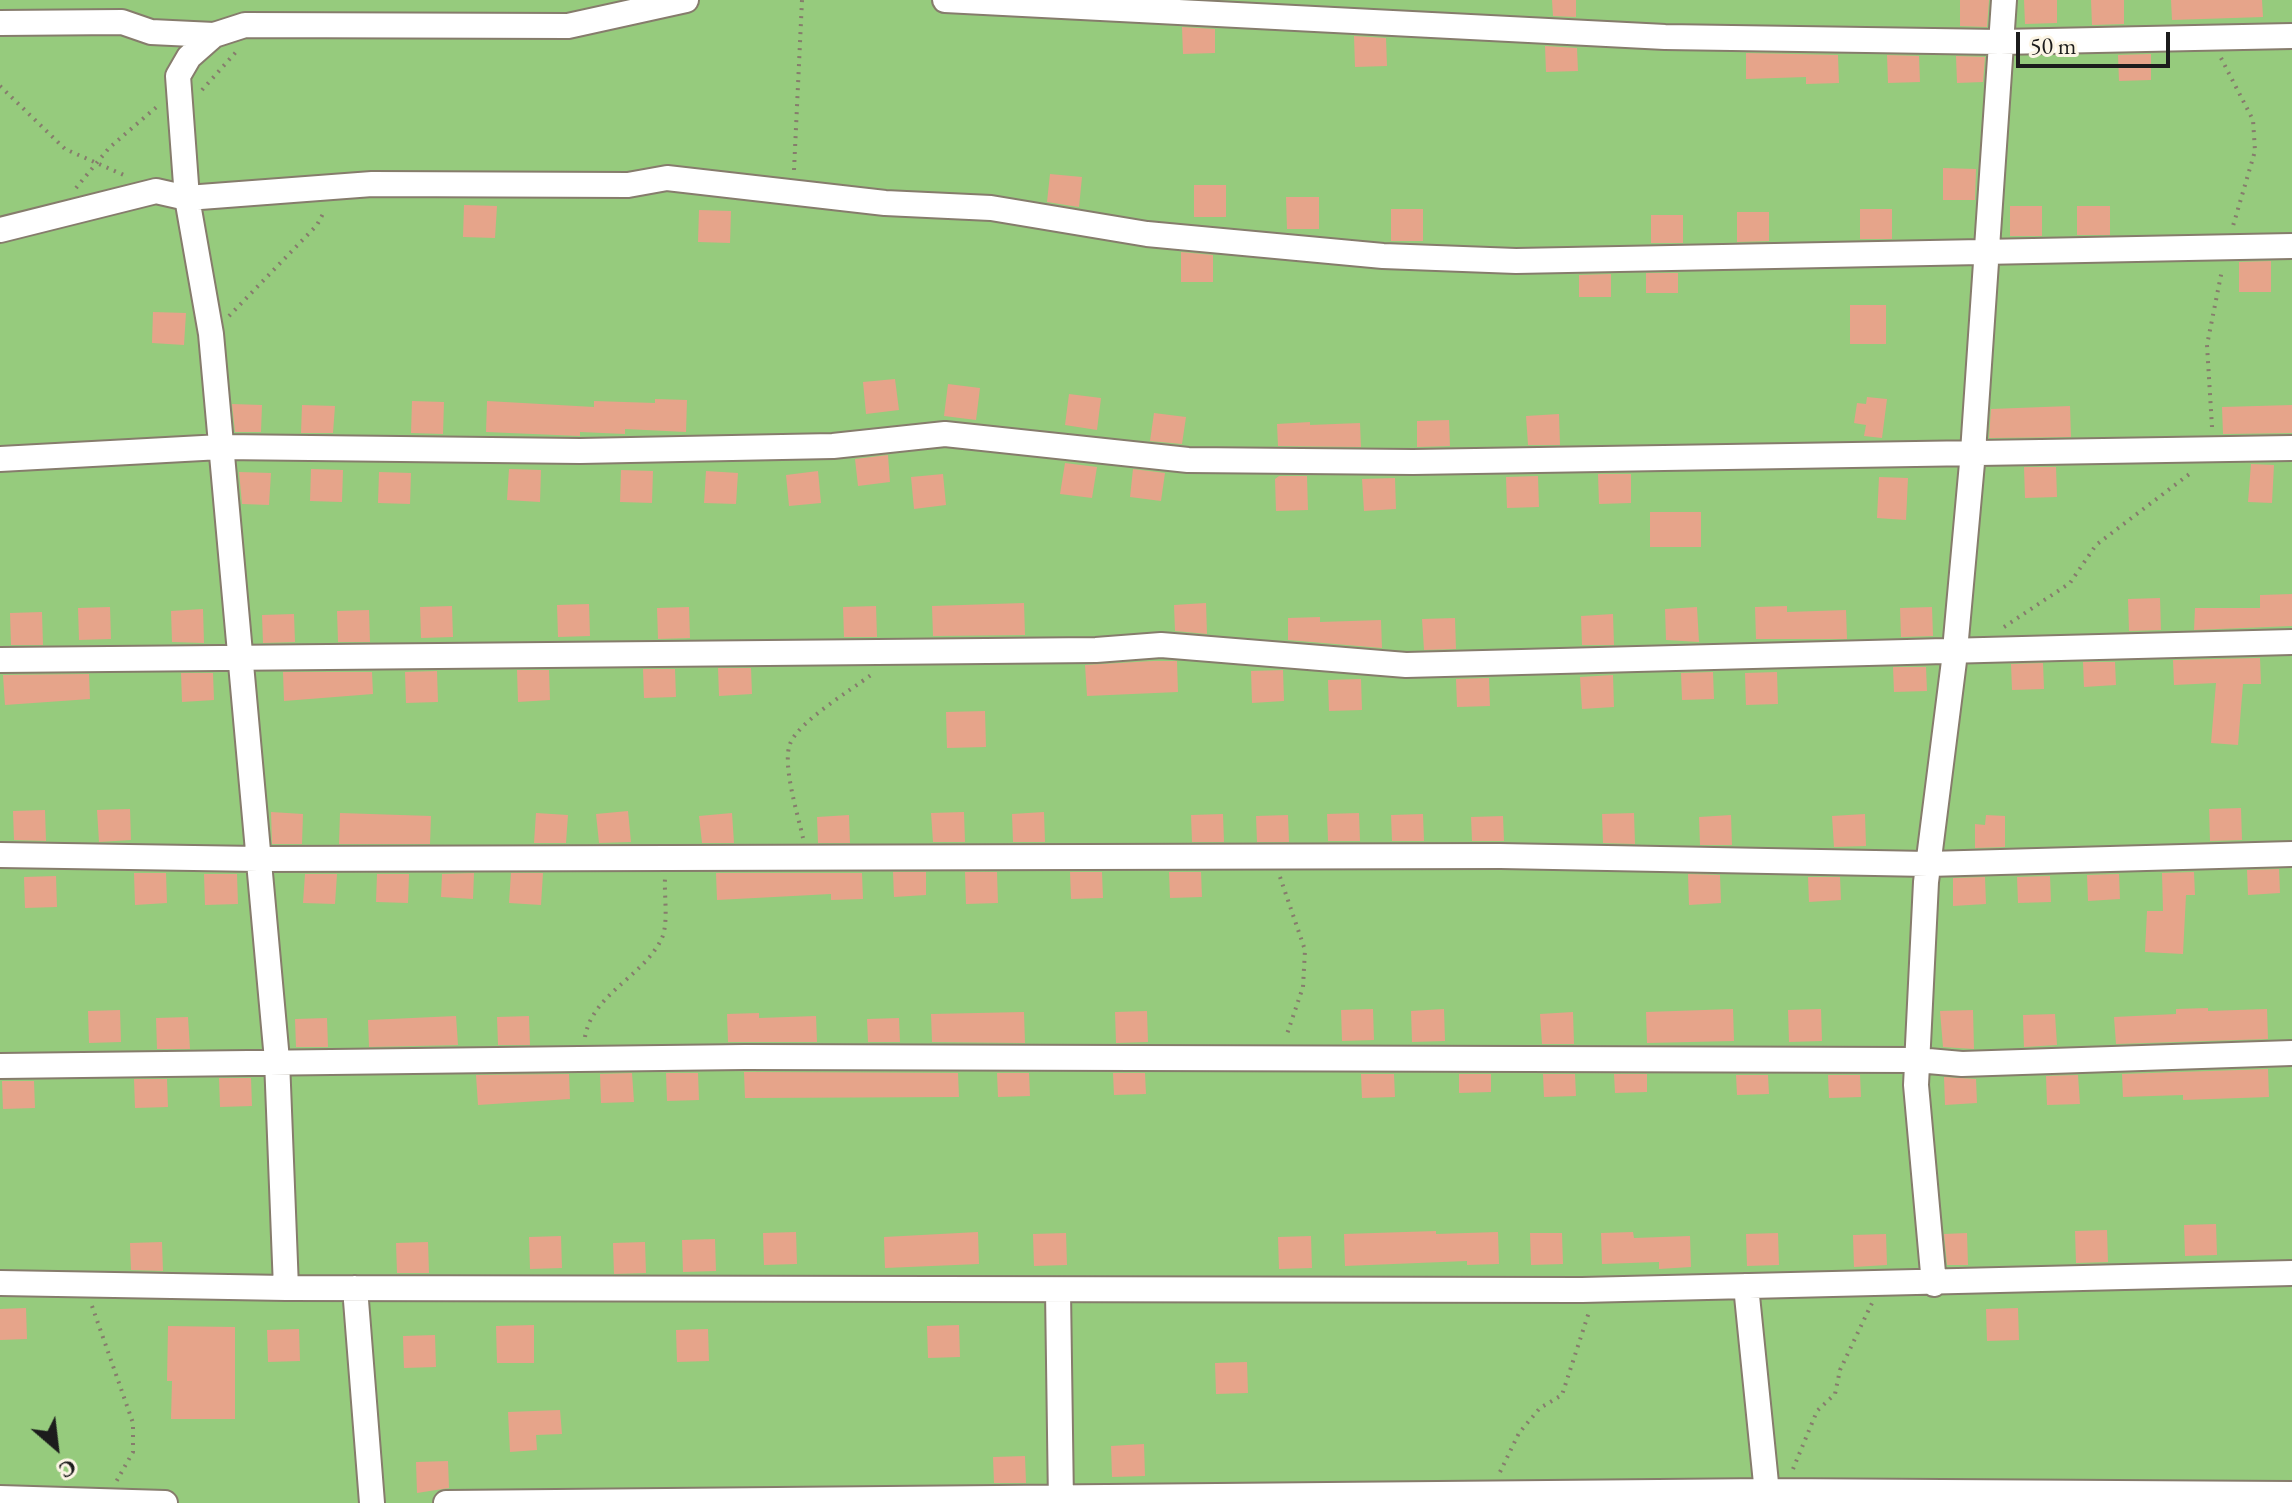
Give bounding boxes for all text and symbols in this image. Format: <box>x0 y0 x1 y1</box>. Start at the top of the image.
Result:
scale bar <box>2020 16 2174 66</box>
text: 50 m <box>2030 30 2077 61</box>
north arrow <box>16 1407 96 1487</box>
text: С <box>54 1452 81 1485</box>

